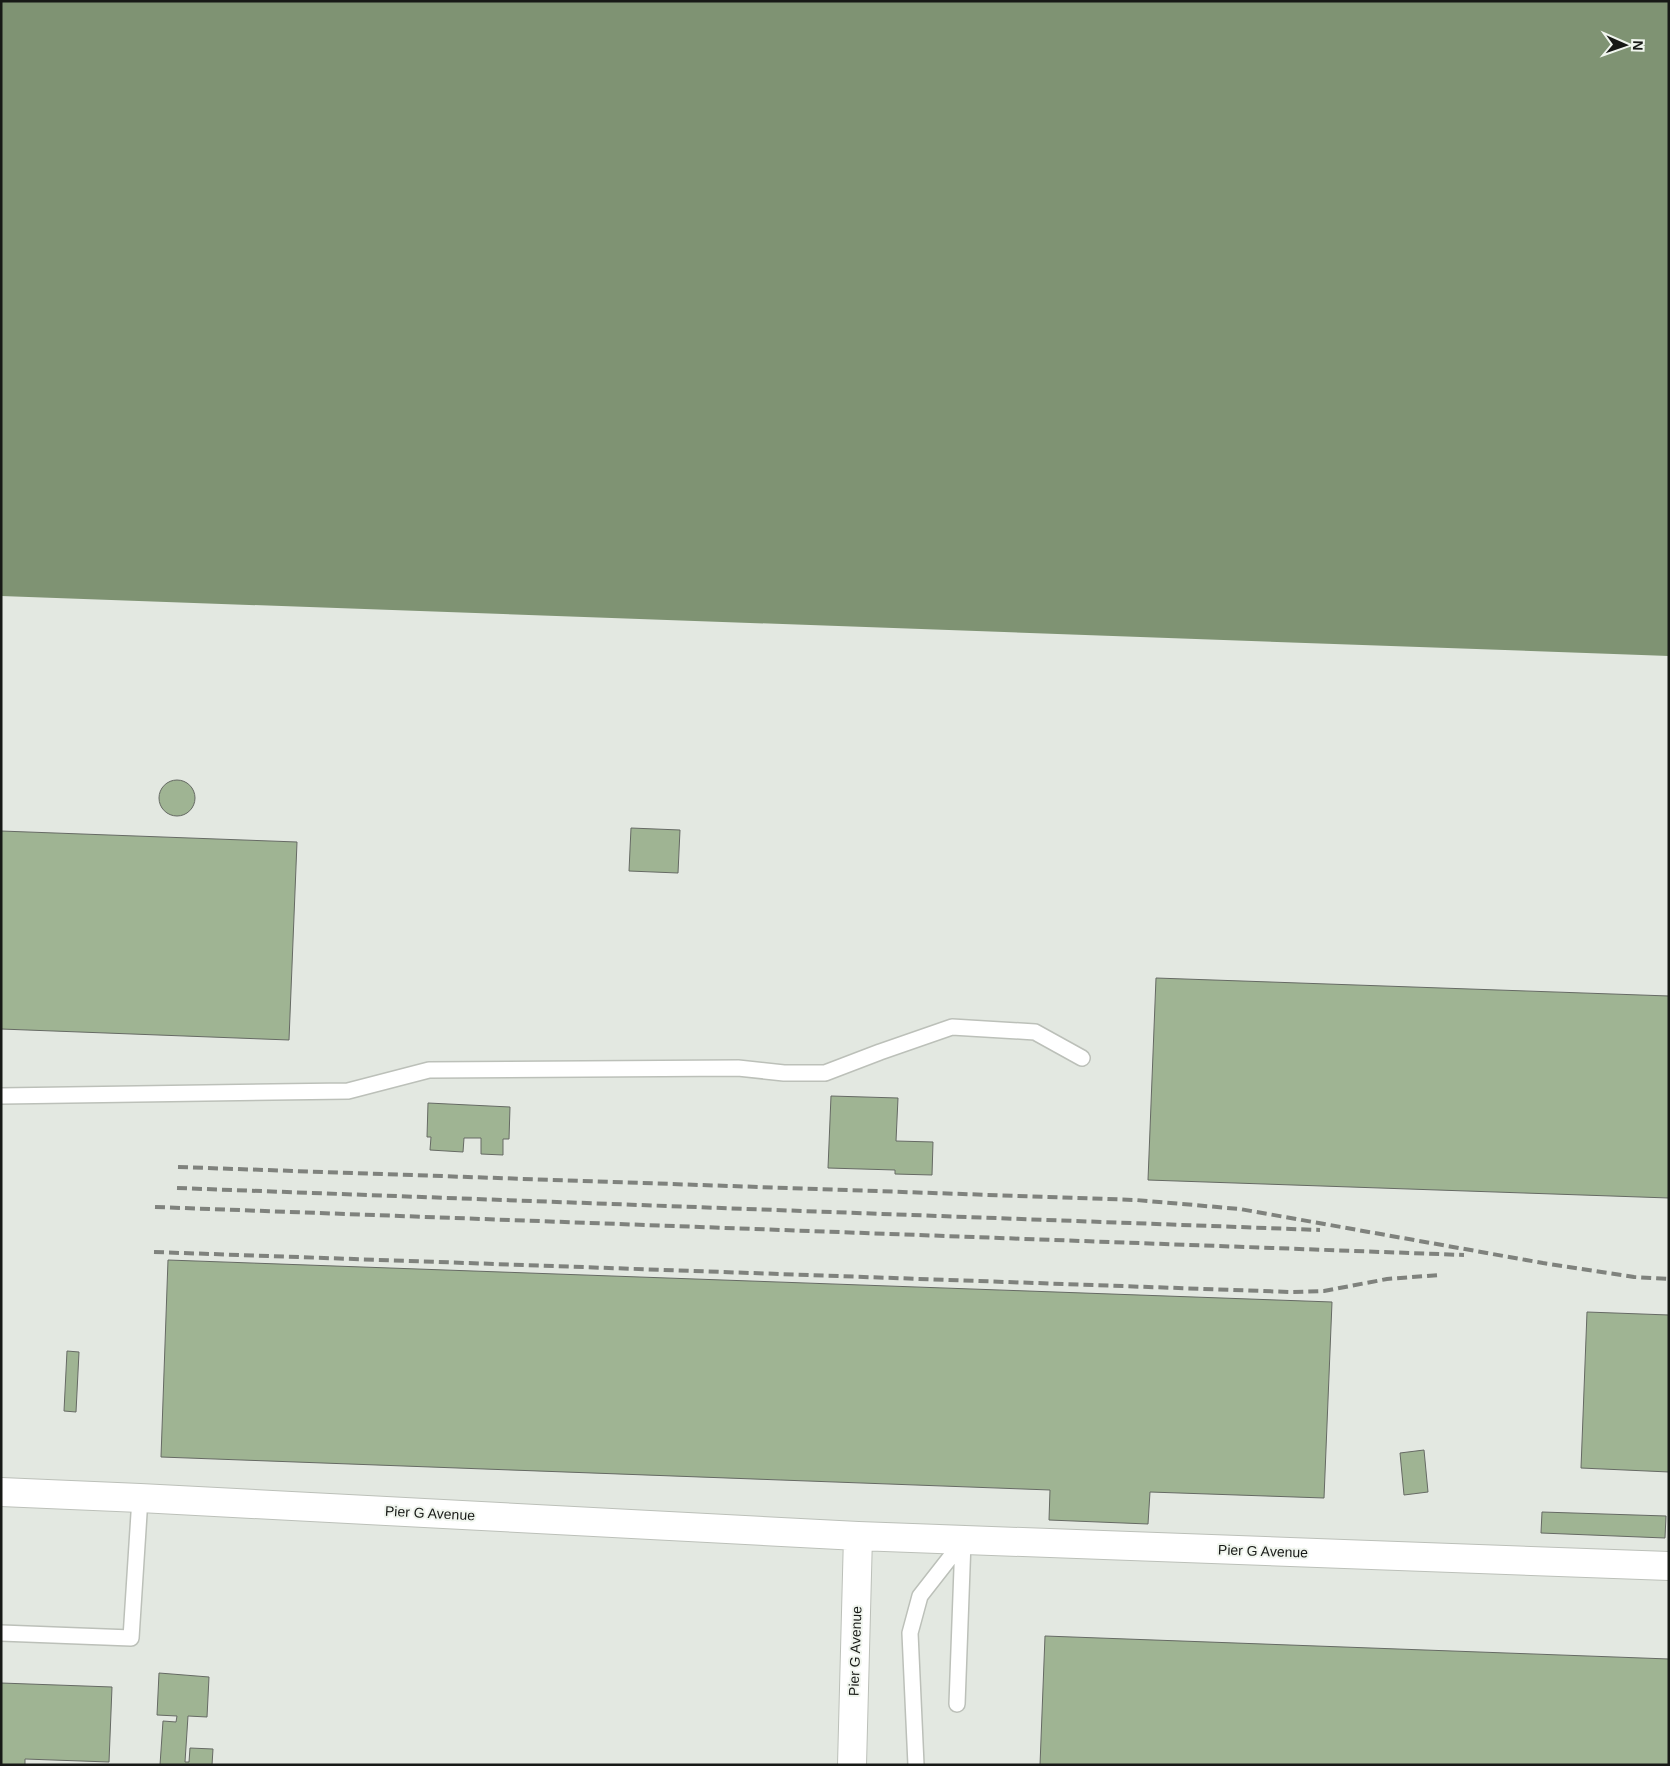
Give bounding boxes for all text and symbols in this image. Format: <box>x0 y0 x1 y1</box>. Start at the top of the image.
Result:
north arrow <box>1600 20 1650 70</box>
text: N <box>1630 40 1646 51</box>
street label: Pier G Avenue <box>385 1503 476 1523</box>
street label: Pier G Avenue <box>1218 1541 1308 1561</box>
street label: Pier G Avenue <box>845 1606 865 1696</box>

